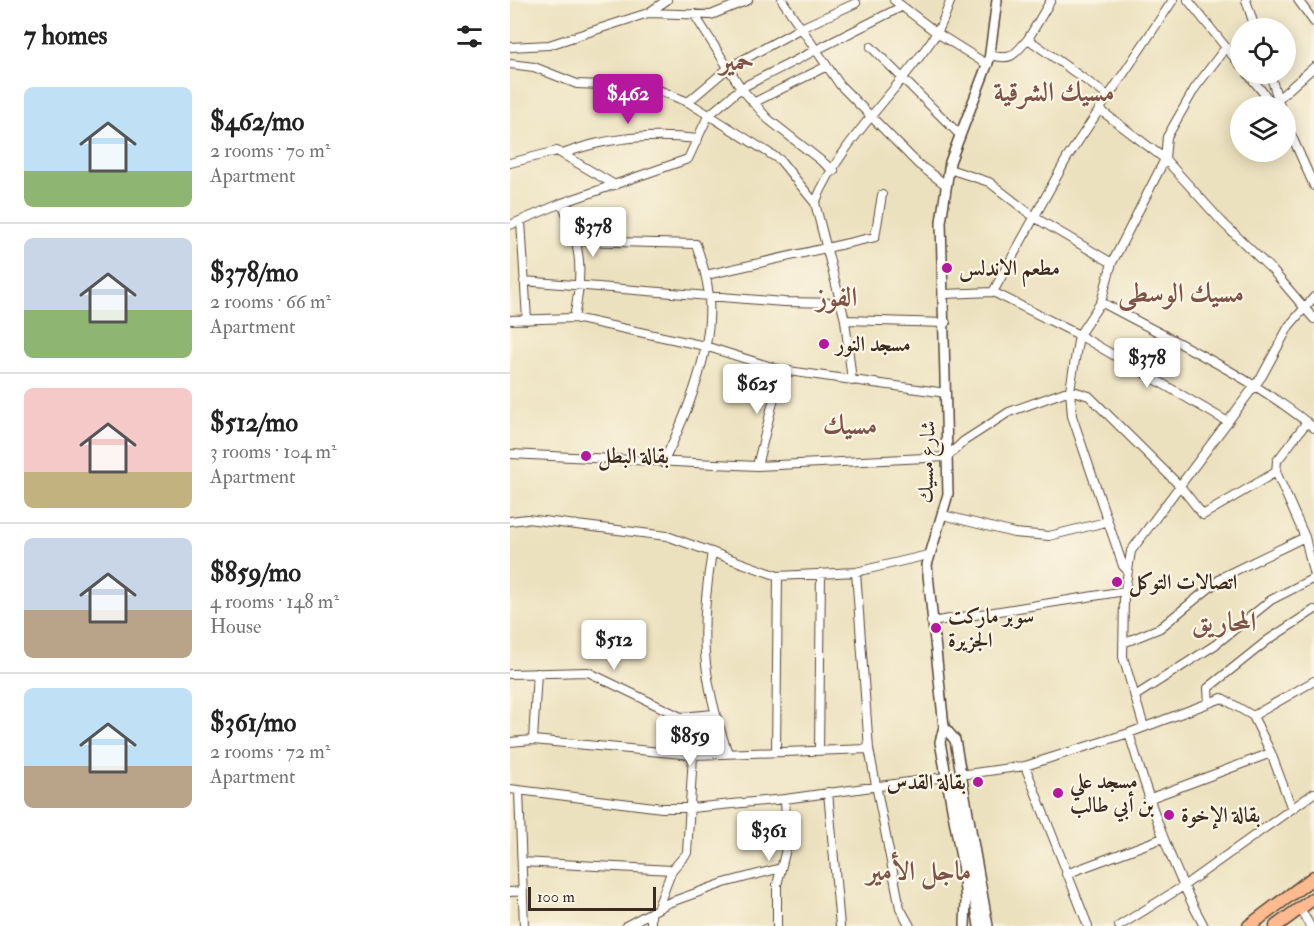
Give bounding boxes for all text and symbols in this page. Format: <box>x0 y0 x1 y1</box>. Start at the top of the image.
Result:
map controls <box>1230 18 1296 162</box>
button: locate <box>1230 18 1296 84</box>
text: 7 homes <box>24 20 107 52</box>
icon: filters <box>453 20 486 53</box>
district label: حمير <box>717 45 754 78</box>
pin: $462 <box>592 74 664 125</box>
district label: مسيك الشرقية <box>994 76 1114 110</box>
text: $462 <box>607 81 649 106</box>
button: layers <box>1230 96 1296 162</box>
text: $462/mo <box>210 106 304 138</box>
icon: home <box>72 111 144 183</box>
text: 2 rooms · 70 m² <box>210 138 330 163</box>
text: Apartment <box>210 163 295 188</box>
pin: $378 <box>557 207 629 258</box>
text: $378 <box>574 214 612 239</box>
place label: مطعم الاندلس <box>959 255 1060 287</box>
text: $378/mo <box>210 257 298 289</box>
marker: مطعم الاندلس <box>940 261 954 275</box>
icon: home <box>72 262 144 334</box>
district label: مسيك الوسطى <box>1118 277 1244 311</box>
district label: الفوز <box>814 281 857 314</box>
text: 2 rooms · 66 m² <box>210 289 331 314</box>
text: Apartment <box>210 314 295 339</box>
place label: مسجد النور <box>834 331 911 358</box>
marker: مسجد النور <box>817 337 831 351</box>
pin: $378 <box>1111 338 1183 389</box>
text: $378 <box>1128 345 1166 370</box>
pin: $625 <box>721 364 793 415</box>
text: $625 <box>737 371 777 396</box>
text: $512/mo <box>210 407 298 439</box>
district label: مسيك <box>823 409 877 442</box>
icon: home <box>72 412 144 484</box>
street label: شارع مسيك <box>912 420 946 504</box>
text: 3 rooms · 104 m² <box>210 439 337 464</box>
place label: بقالة البطل <box>598 443 669 471</box>
marker: بقالة البطل <box>579 449 593 463</box>
text: Apartment <box>210 464 295 489</box>
text: $859/mo <box>210 557 301 589</box>
icon: home <box>72 562 144 634</box>
place label: اتصالات التوكل <box>1129 569 1237 597</box>
marker: اتصالات التوكل <box>1110 575 1124 589</box>
text: 4 rooms · 148 m² <box>210 589 339 614</box>
place label: سوبر ماركت الجزيرة <box>948 603 1034 654</box>
district label: المحاريق <box>1192 606 1256 639</box>
text: House <box>210 614 261 639</box>
pin: $512 <box>578 620 650 671</box>
marker: سوبر ماركت الجزيرة <box>929 621 943 635</box>
text: $512 <box>595 627 633 652</box>
text: $361/mo <box>210 707 296 739</box>
icon: home <box>72 712 144 784</box>
pin: $859 <box>654 716 726 767</box>
text: $859 <box>670 723 710 748</box>
text: 2 rooms · 72 m² <box>210 739 330 764</box>
text: Apartment <box>210 764 295 789</box>
place label: مسجد علي بن أبي طالب <box>1069 768 1154 823</box>
place label: بقالة القدس <box>887 769 966 796</box>
marker: بقالة القدس <box>971 775 985 789</box>
marker: مسجد علي بن أبي طالب <box>1051 786 1065 800</box>
place label: بقالة الإخوة <box>1181 802 1260 830</box>
marker: بقالة الإخوة <box>1162 808 1176 822</box>
pin: $361 <box>733 811 805 862</box>
text: $361 <box>751 818 787 843</box>
district label: ماجل الأمير <box>864 851 971 890</box>
scale bar <box>528 884 656 912</box>
text: 100 m <box>537 887 575 907</box>

